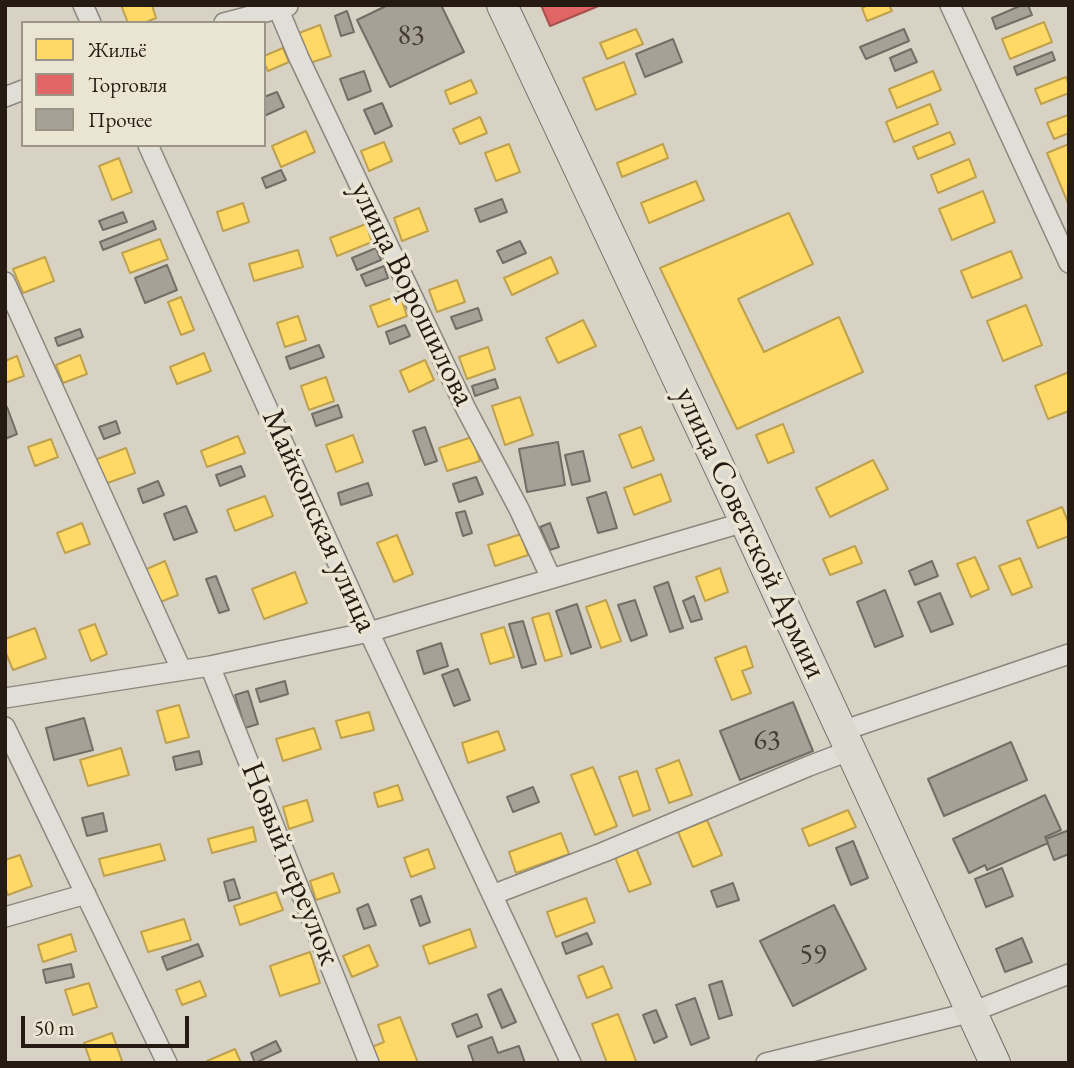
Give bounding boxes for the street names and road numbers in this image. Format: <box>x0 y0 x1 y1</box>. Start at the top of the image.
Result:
street label: улица Ворошилова <box>341 176 483 412</box>
street label: улица Советской Армии <box>666 381 834 685</box>
street label: Майкопская улица <box>253 404 385 638</box>
street label: Новый переулок <box>232 757 348 971</box>

